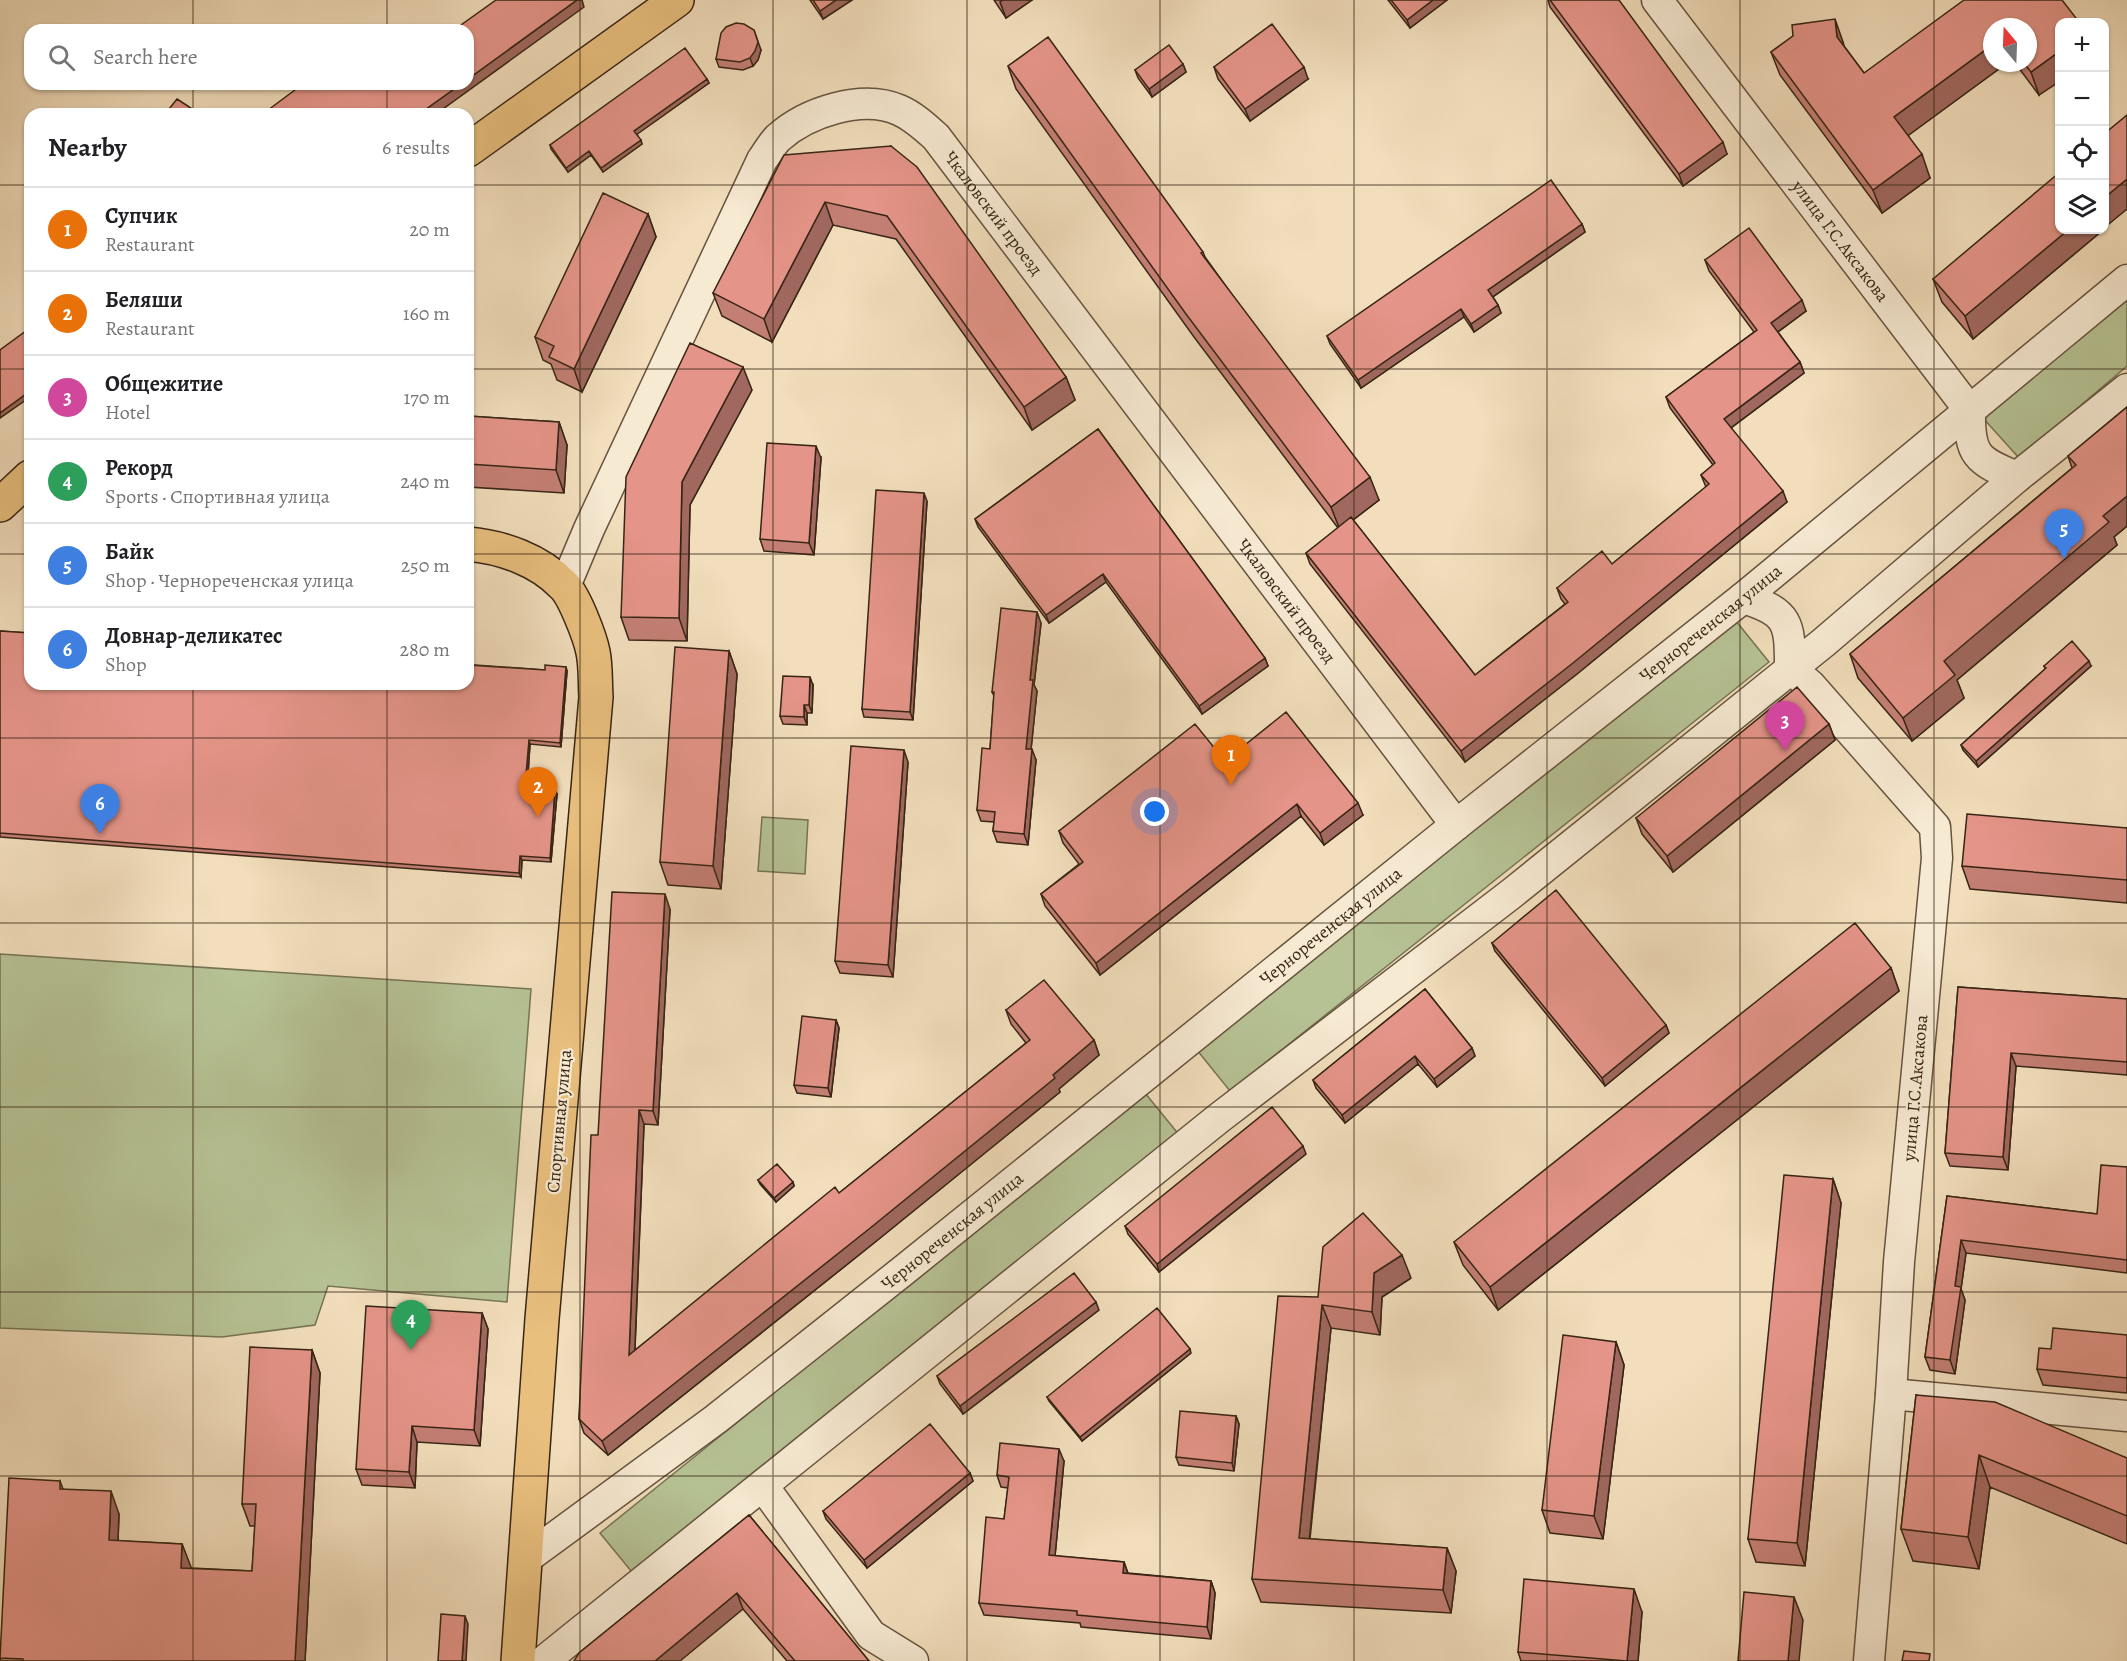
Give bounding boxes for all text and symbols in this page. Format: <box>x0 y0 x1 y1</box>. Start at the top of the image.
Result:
north arrow <box>1983 18 2037 72</box>
map controls <box>2055 18 2109 234</box>
button: + <box>2055 18 2109 72</box>
search box <box>24 24 474 90</box>
icon: search <box>45 41 78 74</box>
text: Search here <box>93 42 198 72</box>
button: − <box>2055 72 2109 126</box>
button: locate <box>2055 126 2109 180</box>
text: Nearby <box>48 130 127 165</box>
text: 6 results <box>382 134 450 161</box>
street label: Чкаловский проезд <box>939 146 1048 280</box>
street label: улица Г.С.Аксакова <box>1786 174 1895 307</box>
button: layers <box>2055 180 2109 234</box>
text: Супчик <box>105 201 178 231</box>
text: 1 <box>64 216 71 243</box>
text: 20 m <box>409 216 450 243</box>
text: Restaurant <box>105 231 195 258</box>
text: Беляши <box>105 285 183 315</box>
text: 2 <box>63 300 72 327</box>
text: 160 m <box>403 300 450 327</box>
text: Restaurant <box>105 315 195 342</box>
text: Общежитие <box>105 369 223 399</box>
text: 3 <box>63 384 72 411</box>
text: 170 m <box>404 384 450 411</box>
text: Hotel <box>105 399 150 426</box>
text: Рекорд <box>105 453 173 483</box>
text: 4 <box>63 468 72 495</box>
text: 240 m <box>400 468 450 495</box>
text: Sports · Спортивная улица <box>105 483 330 510</box>
pin: 5 <box>2044 510 2084 559</box>
street label: Чкаловский проезд <box>1232 534 1341 668</box>
text: Байк <box>105 537 154 567</box>
text: 5 <box>63 552 72 579</box>
text: 250 m <box>401 552 450 579</box>
street label: Чернореченская улица <box>1634 558 1787 687</box>
text: Shop · Чернореченская улица <box>105 567 354 594</box>
text: Довнар-деликатес <box>105 621 283 651</box>
text: 6 <box>63 636 72 663</box>
text: 280 m <box>400 636 450 663</box>
text: Shop <box>105 651 147 678</box>
pin: 3 <box>1766 702 1804 751</box>
pin: 1 <box>1212 736 1250 785</box>
pin: 2 <box>518 768 558 817</box>
pin: 6 <box>80 784 120 834</box>
your location <box>1140 797 1169 826</box>
street label: Чернореченская улица <box>1254 861 1407 991</box>
street label: улица Г.С.Аксакова <box>1897 1013 1933 1163</box>
street label: Спортивная улица <box>541 1048 577 1194</box>
street label: Чернореченская улица <box>876 1166 1029 1296</box>
pin: 4 <box>392 1300 430 1350</box>

